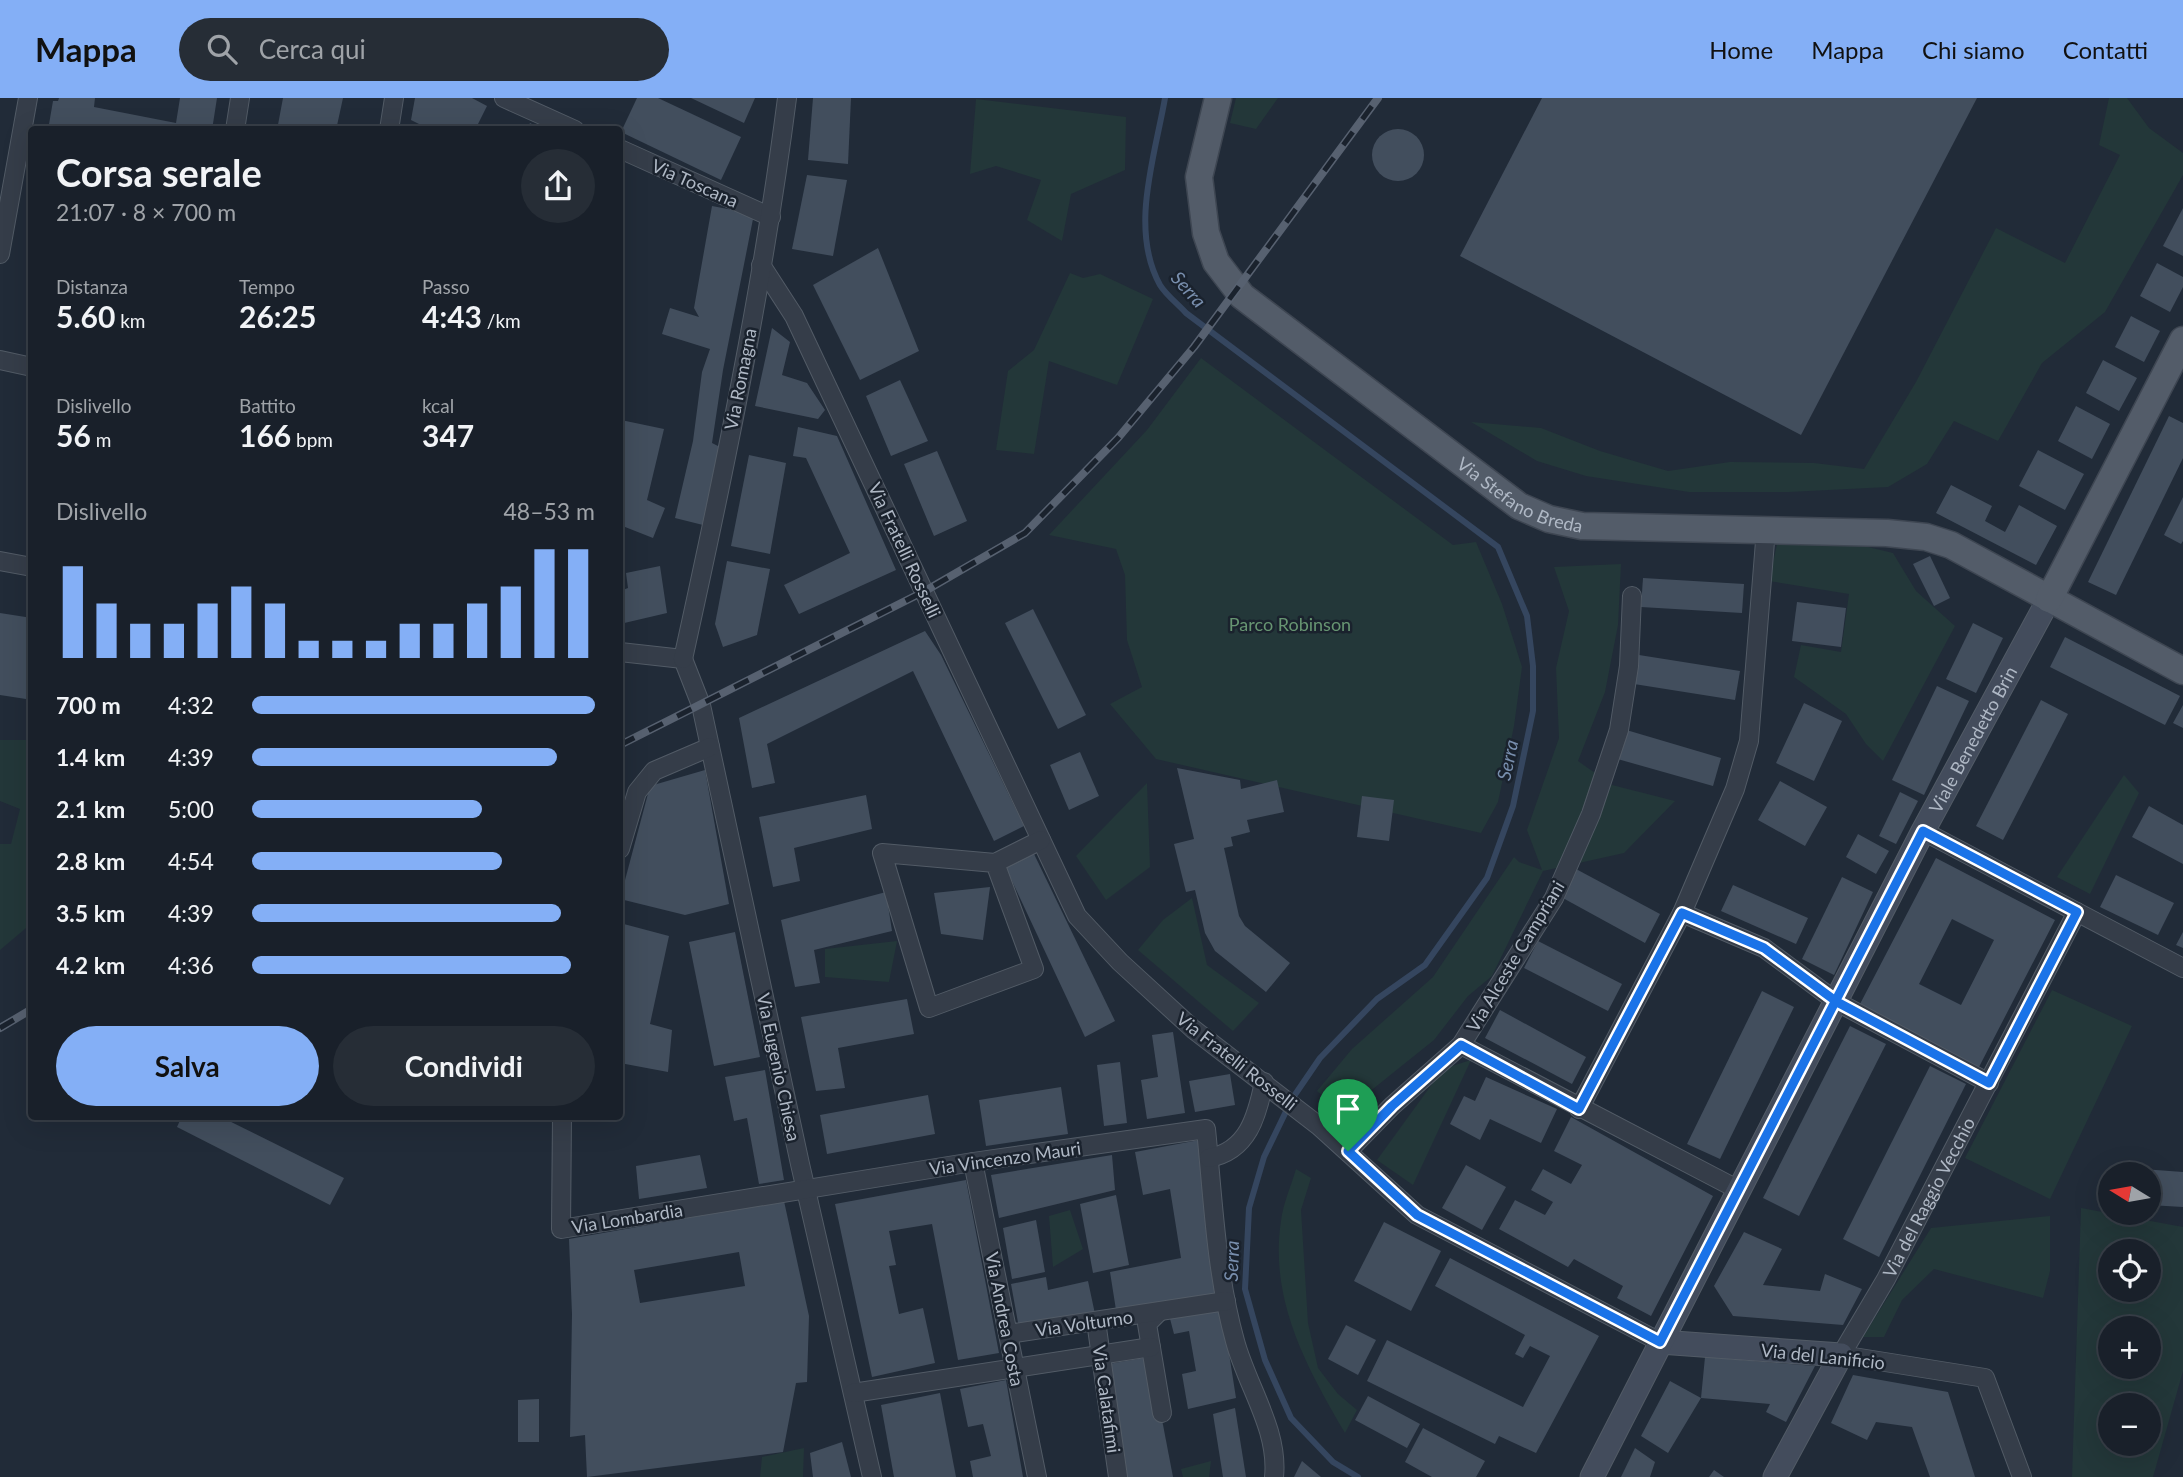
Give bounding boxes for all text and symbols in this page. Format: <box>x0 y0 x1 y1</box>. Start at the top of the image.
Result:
search box <box>179 18 669 81</box>
text: Mappa <box>35 29 137 69</box>
icon: search <box>203 30 241 68</box>
text: Cerca qui <box>259 33 366 65</box>
text: Home <box>1709 35 1773 64</box>
text: Mappa <box>1811 35 1884 64</box>
text: Chi siamo <box>1922 35 2025 64</box>
text: Contatti <box>2063 35 2148 64</box>
text: Corsa serale <box>56 149 262 195</box>
button: share <box>521 149 595 223</box>
street label: Via Toscana <box>648 154 742 212</box>
text: 21:07 · 8 × 700 m <box>56 198 236 226</box>
water label: Serra <box>1167 266 1211 312</box>
text: Distanza <box>56 275 128 298</box>
text: Tempo <box>239 275 295 298</box>
text: Passo <box>422 275 470 298</box>
text: 5.60 <box>56 298 115 334</box>
text: 26:25 <box>239 298 316 334</box>
text: 4:43 <box>422 298 482 334</box>
text: km <box>115 309 145 332</box>
text: /km <box>482 309 521 332</box>
street label: Via Romagna <box>719 326 761 432</box>
text: Dislivello <box>56 394 131 417</box>
text: Battito <box>239 394 296 417</box>
text: kcal <box>422 394 454 417</box>
text: 56 <box>56 417 91 453</box>
text: 166 <box>239 417 291 453</box>
text: 347 <box>422 417 474 453</box>
text: m <box>91 428 111 451</box>
text: bpm <box>291 428 333 451</box>
street label: Via Stefano Breda <box>1453 452 1585 537</box>
street label: Via Fratelli Rosselli <box>864 479 946 621</box>
text: Dislivello <box>56 497 147 525</box>
text: 48–53 m <box>503 497 595 525</box>
park label: Parco Robinson <box>1229 613 1351 635</box>
street label: Viale Benedetto Brin <box>1924 662 2021 817</box>
text: 700 m <box>56 691 121 719</box>
text: 4:32 <box>168 691 214 719</box>
water label: Serra <box>1492 738 1522 782</box>
text: 1.4 km <box>56 743 125 771</box>
text: 4:39 <box>168 743 214 771</box>
text: 2.1 km <box>56 795 125 823</box>
text: 5:00 <box>168 795 214 823</box>
text: 2.8 km <box>56 847 125 875</box>
text: 4:54 <box>168 847 214 875</box>
street label: Via Alceste Campriani <box>1461 877 1569 1035</box>
text: 3.5 km <box>56 899 125 927</box>
text: 4:39 <box>168 899 214 927</box>
text: 4.2 km <box>56 951 125 979</box>
text: 4:36 <box>168 951 214 979</box>
street label: Via Eugenio Chiesa <box>753 991 805 1143</box>
street label: Via Fratelli Rosselli <box>1172 1007 1302 1115</box>
button: Salva <box>56 1026 319 1106</box>
button: Condividi <box>333 1026 595 1106</box>
pin <box>1318 1079 1378 1151</box>
icon: arrive <box>1329 1090 1367 1128</box>
street label: Via del Raggio Vecchio <box>1878 1113 1979 1281</box>
street label: Via Vincenzo Mauri <box>928 1136 1082 1180</box>
north arrow <box>2098 1162 2161 1225</box>
map controls <box>2098 1162 2161 1456</box>
street label: Via Lombardia <box>570 1198 684 1238</box>
button: locate <box>2098 1239 2161 1302</box>
water label: Serra <box>1219 1240 1243 1282</box>
street label: Via Andrea Costa <box>981 1250 1029 1388</box>
street label: Via Volturno <box>1034 1305 1134 1341</box>
button: + <box>2098 1316 2161 1379</box>
street label: Via del Lanificio <box>1760 1339 1886 1373</box>
street label: Via Calatafimi <box>1089 1344 1125 1454</box>
button: − <box>2098 1393 2161 1456</box>

